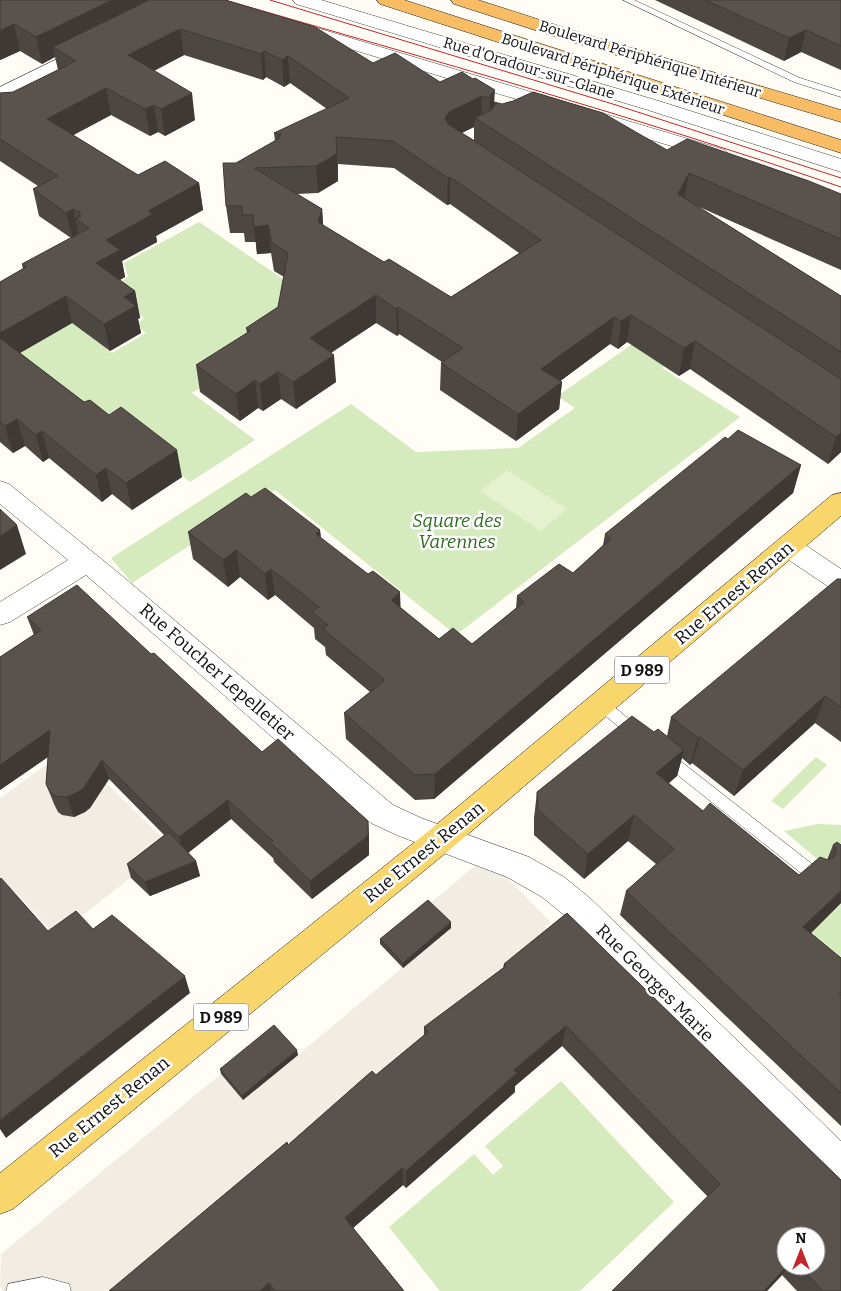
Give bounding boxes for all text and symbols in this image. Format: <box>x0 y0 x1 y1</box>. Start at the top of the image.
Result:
street label: Boulevard Périphérique Intérieur <box>537 17 764 102</box>
street label: Boulevard Périphérique Extérieur <box>499 29 727 119</box>
street label: Rue d'Oradour-sur-Glane <box>441 33 617 103</box>
park label: Square des Varennes <box>412 510 502 553</box>
street label: Rue Ernest Renan <box>670 536 799 649</box>
street label: Rue Foucher Lepelletier <box>135 599 299 745</box>
road number: D 989 <box>614 656 670 684</box>
street label: Rue Ernest Renan <box>359 796 489 907</box>
street label: Rue Georges Marie <box>592 920 718 1046</box>
road number: D 989 <box>194 1004 248 1030</box>
street label: Rue Ernest Renan <box>44 1051 174 1162</box>
north arrow <box>776 1226 826 1276</box>
text: N <box>796 1230 807 1247</box>

